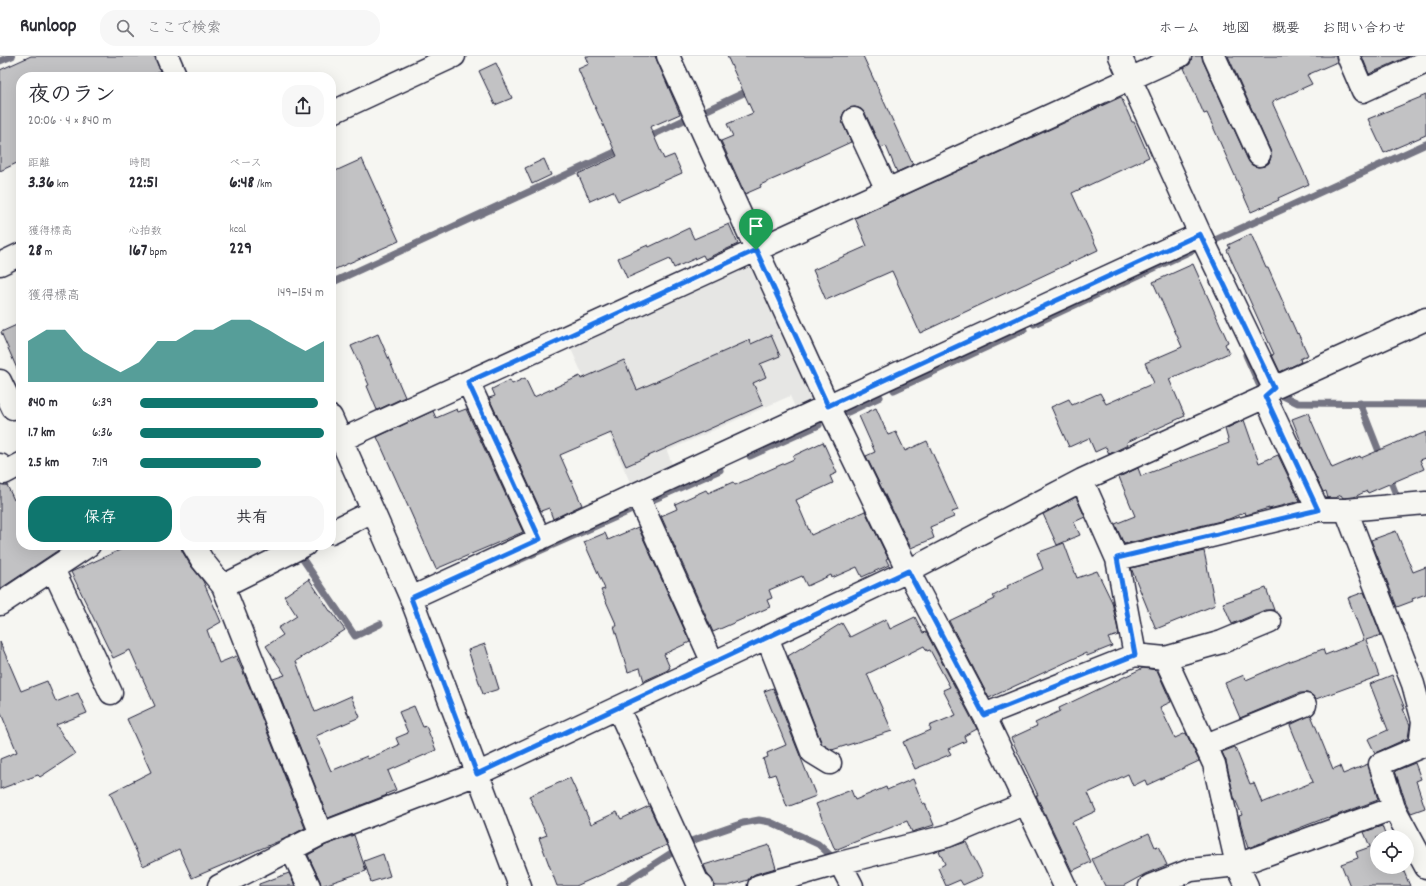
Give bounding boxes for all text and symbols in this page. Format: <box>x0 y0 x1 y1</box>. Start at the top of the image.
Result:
search box <box>100 10 380 46</box>
text: Runloop <box>20 14 76 41</box>
icon: search <box>114 17 136 39</box>
text: ここで検索 <box>146 18 221 40</box>
text: ホーム <box>1159 19 1200 39</box>
text: 地図 <box>1222 19 1250 39</box>
text: 概要 <box>1272 19 1300 39</box>
text: お問い合わせ <box>1322 19 1406 39</box>
text: 夜のラン <box>28 81 116 112</box>
button: share <box>282 85 324 127</box>
text: 20:06 · 4 × 840 m <box>28 112 111 131</box>
text: 距離 <box>28 156 50 172</box>
text: 時間 <box>129 156 151 172</box>
text: ペース <box>229 156 262 172</box>
text: 3.36 <box>28 172 54 196</box>
text: 22:51 <box>129 172 158 196</box>
text: 6:48 <box>229 172 254 196</box>
text: km <box>54 177 69 193</box>
text: /km <box>254 177 272 193</box>
pin <box>739 209 773 250</box>
icon: arrive <box>745 215 767 237</box>
text: kcal <box>229 222 246 238</box>
text: 獲得標高 <box>28 224 72 240</box>
text: 心拍数 <box>129 224 162 240</box>
text: 229 <box>229 238 252 262</box>
text: 28 <box>28 240 42 264</box>
text: 167 <box>129 240 147 264</box>
text: m <box>42 245 52 261</box>
text: bpm <box>147 245 167 261</box>
text: 149–154 m <box>277 284 324 303</box>
text: 獲得標高 <box>28 287 80 306</box>
text: 840 m <box>28 394 58 413</box>
text: 6:39 <box>92 394 112 413</box>
text: 1.7 km <box>28 424 55 443</box>
text: 6:36 <box>92 424 113 443</box>
text: 2.5 km <box>28 454 59 473</box>
text: 7:19 <box>92 454 108 473</box>
button: 保存 <box>28 496 172 542</box>
button: 共有 <box>180 496 324 542</box>
map controls <box>1370 830 1414 874</box>
button: locate <box>1370 830 1414 874</box>

